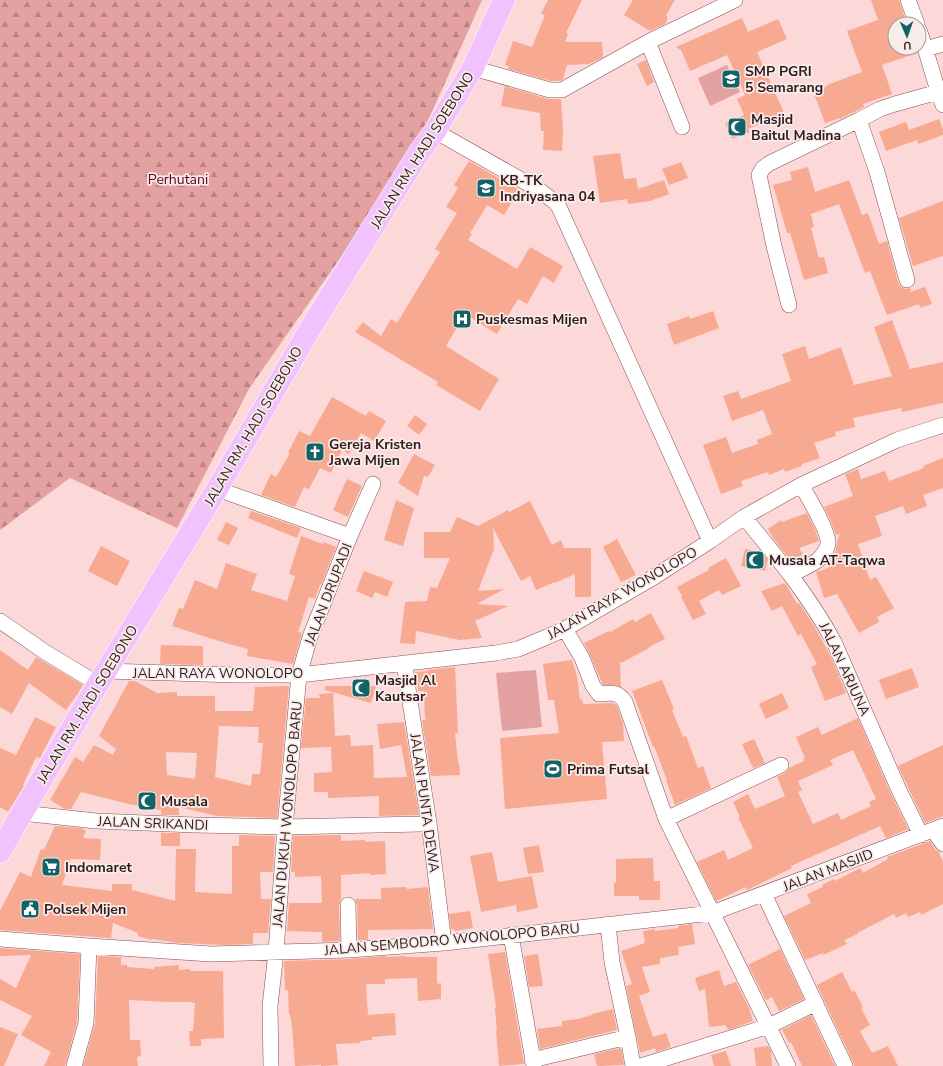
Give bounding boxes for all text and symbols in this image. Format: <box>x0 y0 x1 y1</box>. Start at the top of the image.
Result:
north arrow <box>887 16 927 56</box>
text: U <box>903 38 912 53</box>
place label: SMP PGRI 5 Semarang <box>745 62 823 97</box>
street label: JALAN RM. HADI SOEBONO <box>366 68 479 233</box>
school or university icon: SMP PGRI 5 Semarang <box>720 68 742 90</box>
place label: Masjid Baitul Madina <box>751 110 841 145</box>
mosque icon: Masjid Baitul Madina <box>726 116 748 138</box>
park label: Perhutani <box>148 170 208 189</box>
place label: KB-TK Indriyasana 04 <box>500 171 596 206</box>
school or university icon: KB-TK Indriyasana 04 <box>475 177 497 199</box>
hospital icon: Puskesmas Mijen <box>451 308 473 330</box>
place label: Puskesmas Mijen <box>476 310 587 329</box>
street label: JALAN RM. HADI SOEBONO <box>199 343 307 510</box>
place label: Gereja Kristen Jawa Mijen <box>328 435 421 470</box>
church icon: Gereja Kristen Jawa Mijen <box>304 441 326 463</box>
street label: JALAN DRUPADI <box>300 540 357 649</box>
street label: JALAN RAYA WONOLOPO <box>543 543 701 645</box>
mosque icon: Musala AT-Taqwa <box>744 549 766 571</box>
place label: Musala AT-Taqwa <box>769 551 886 570</box>
street label: JALAN ARJUNA <box>814 618 875 719</box>
street label: JALAN RM. HADI SOEBONO <box>32 622 142 788</box>
street label: JALAN RAYA WONOLOPO <box>132 664 303 683</box>
place label: Masjid Al Kautsar <box>375 671 436 706</box>
mosque icon: Masjid Al Kautsar <box>350 677 372 699</box>
street label: JALAN DUKUH WONOLOPO BARU <box>268 700 307 929</box>
street label: JALAN PUNTA DEWA <box>405 731 444 874</box>
sports icon: Prima Futsal <box>542 758 564 780</box>
place label: Prima Futsal <box>567 760 649 779</box>
mosque icon: Musala <box>136 790 158 812</box>
place label: Musala <box>161 792 208 811</box>
street label: JALAN SRIKANDI <box>96 812 209 835</box>
street label: JALAN MASJID <box>779 845 876 897</box>
supermarket icon: Indomaret <box>40 856 62 878</box>
place label: Indomaret <box>65 858 132 877</box>
public building icon: Polsek Mijen <box>19 898 41 920</box>
place label: Polsek Mijen <box>44 900 126 919</box>
street label: JALAN SEMBODRO WONOLOPO BARU <box>323 919 581 960</box>

